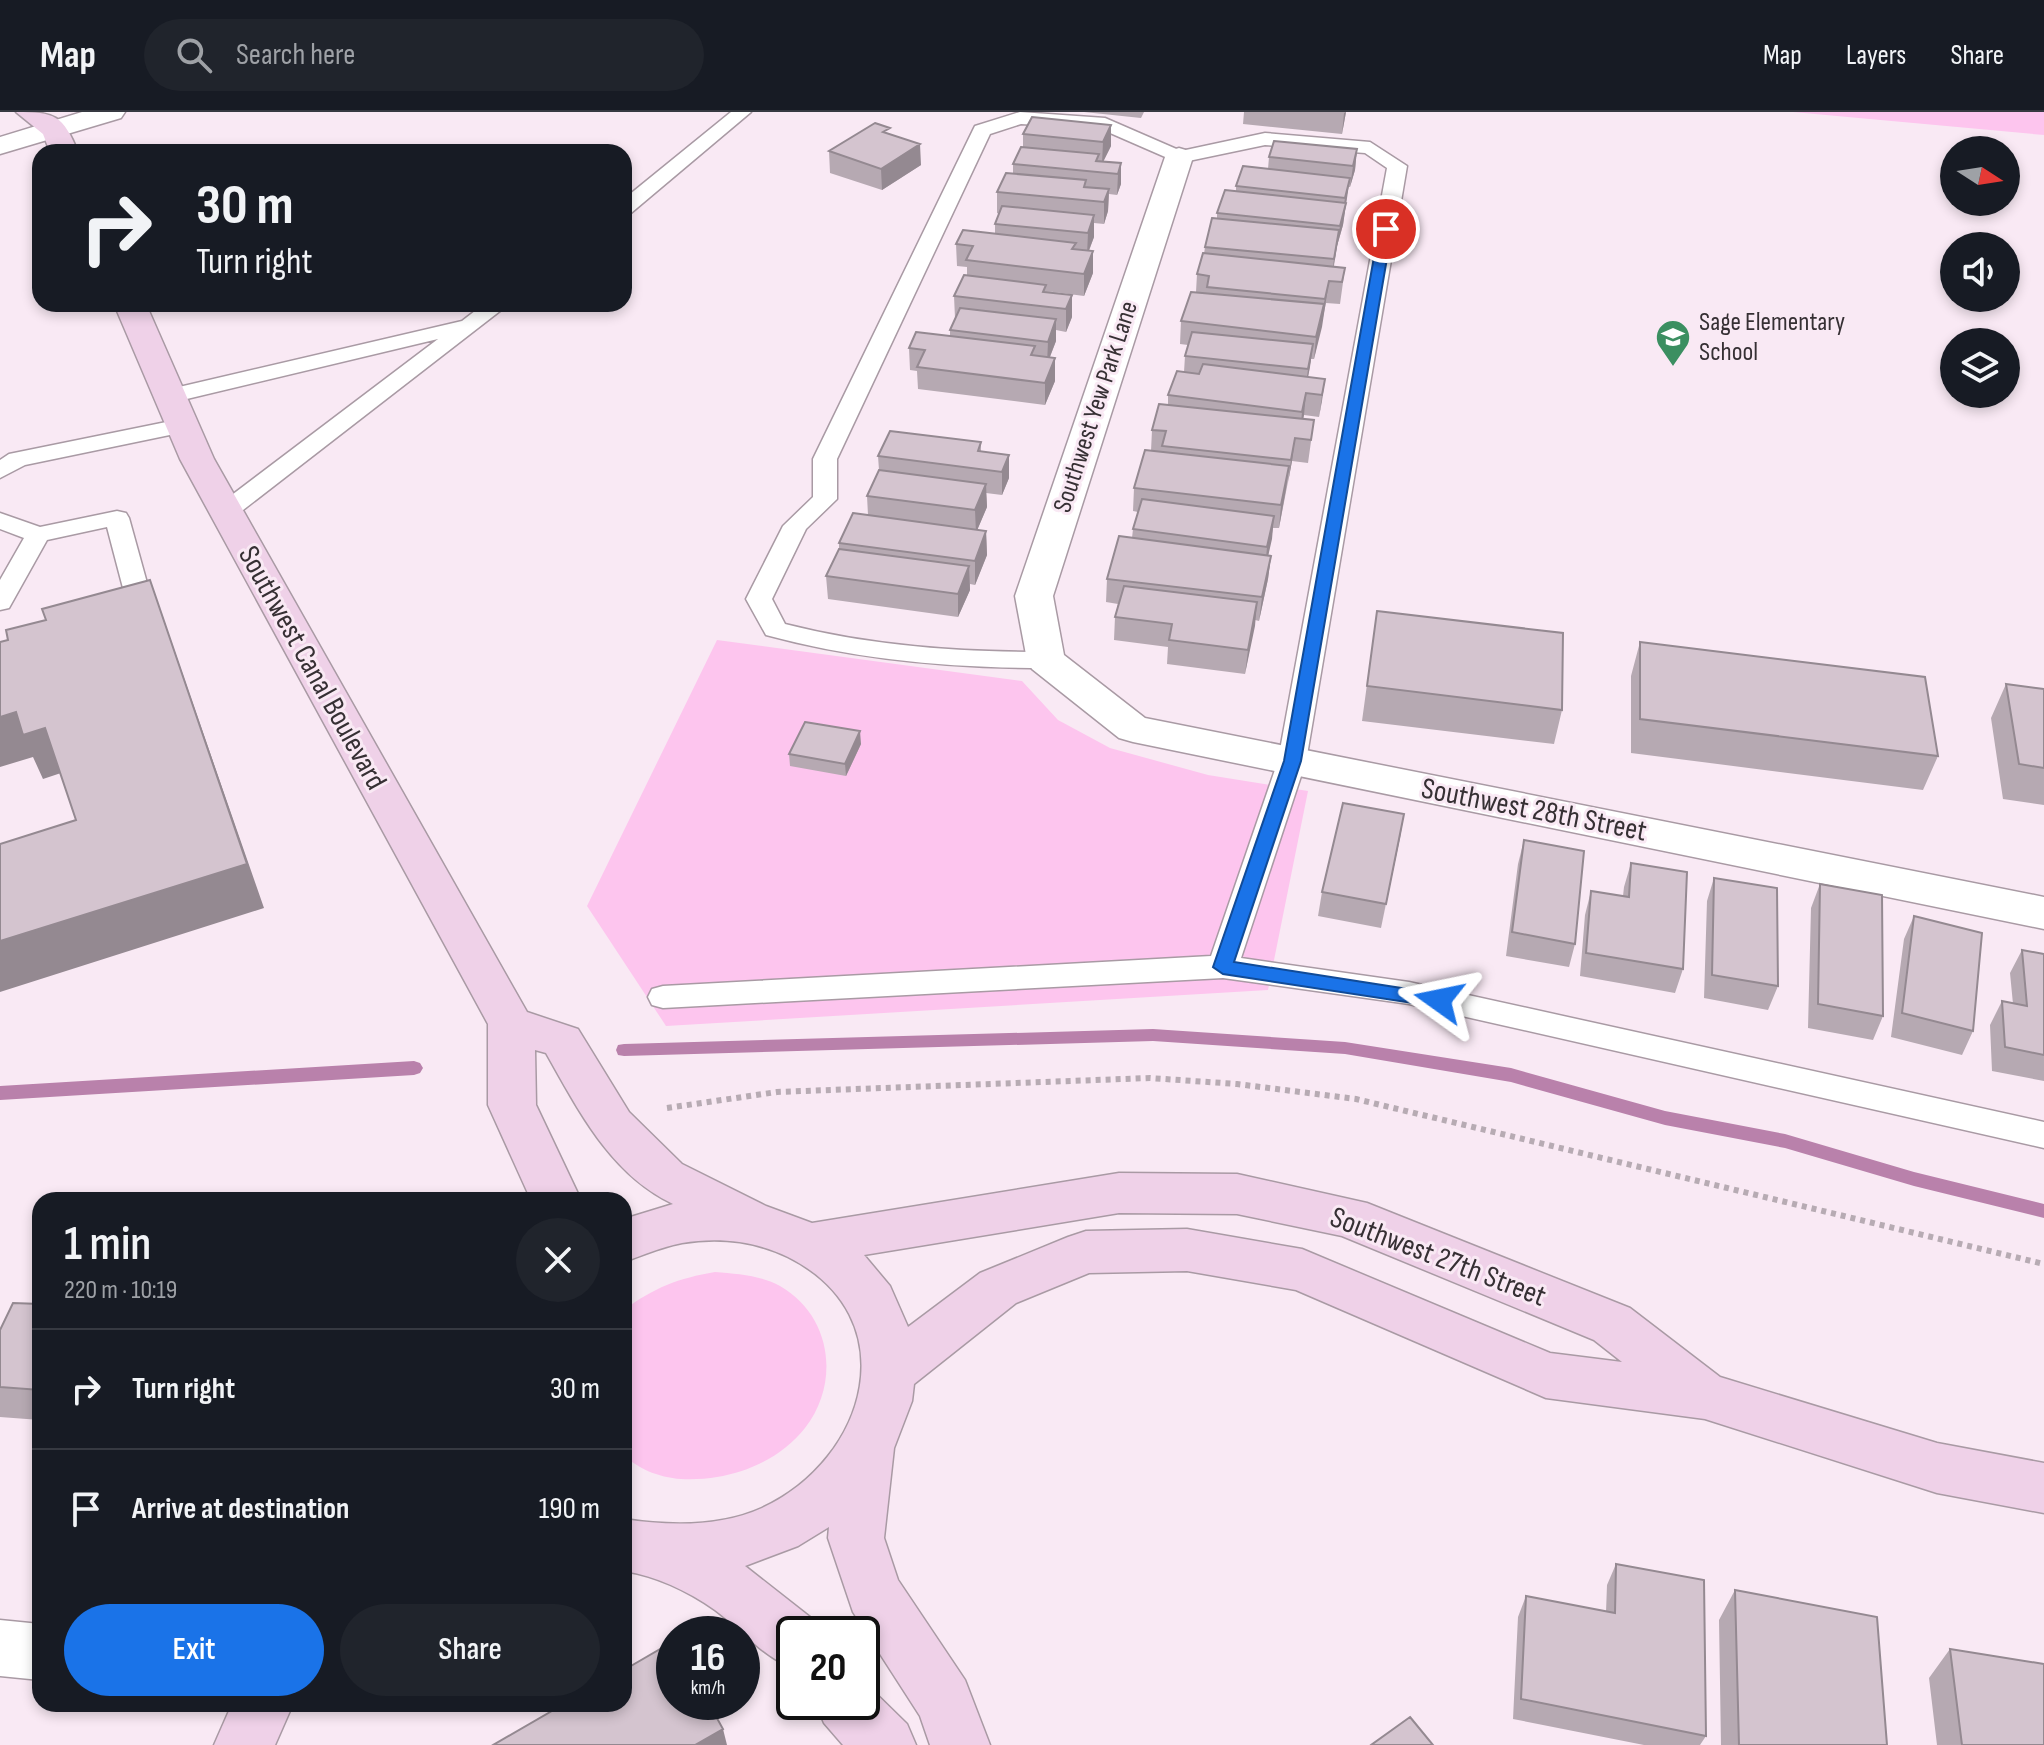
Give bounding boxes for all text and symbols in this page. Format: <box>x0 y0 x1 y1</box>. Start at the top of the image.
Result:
search box <box>144 19 704 91</box>
text: Map <box>40 33 96 78</box>
icon: search <box>172 33 216 77</box>
text: Search here <box>236 37 355 73</box>
text: Map <box>1763 39 1802 72</box>
text: Layers <box>1846 39 1906 72</box>
text: Share <box>1950 39 2004 72</box>
north arrow <box>1940 136 2020 216</box>
map controls <box>1940 136 2020 408</box>
text: 30 m <box>196 173 294 240</box>
icon: right <box>64 176 168 280</box>
pin <box>1352 195 1420 263</box>
icon: arrive <box>1364 207 1408 251</box>
button: sound <box>1940 232 2020 312</box>
text: Turn right <box>196 241 313 284</box>
street label: Southwest Yew Park Lane <box>1047 298 1145 516</box>
place label: Sage Elementary School <box>1699 307 1845 368</box>
school or university icon: Sage Elementary School <box>1654 318 1692 368</box>
button: layers <box>1940 328 2020 408</box>
street label: Southwest Canal Boulevard <box>230 540 394 796</box>
street label: Southwest 28th Street <box>1418 770 1650 850</box>
position arrow <box>1397 958 1481 1042</box>
street label: Southwest 27th Street <box>1325 1199 1551 1315</box>
text: 1 min <box>64 1216 151 1273</box>
button: close <box>516 1218 600 1302</box>
text: 220 m · 10:19 <box>64 1275 177 1306</box>
icon: right <box>64 1367 108 1411</box>
text: Turn right <box>132 1371 235 1407</box>
text: 30 m <box>550 1371 600 1407</box>
icon: arrive <box>64 1487 108 1531</box>
text: Arrive at destination <box>132 1491 349 1527</box>
text: 190 m <box>539 1491 600 1527</box>
button: Exit <box>64 1604 324 1696</box>
button: Share <box>340 1604 600 1696</box>
speed limit sign: 20 <box>776 1616 880 1720</box>
text: 16 <box>691 1634 725 1682</box>
text: km/h <box>691 1676 725 1700</box>

